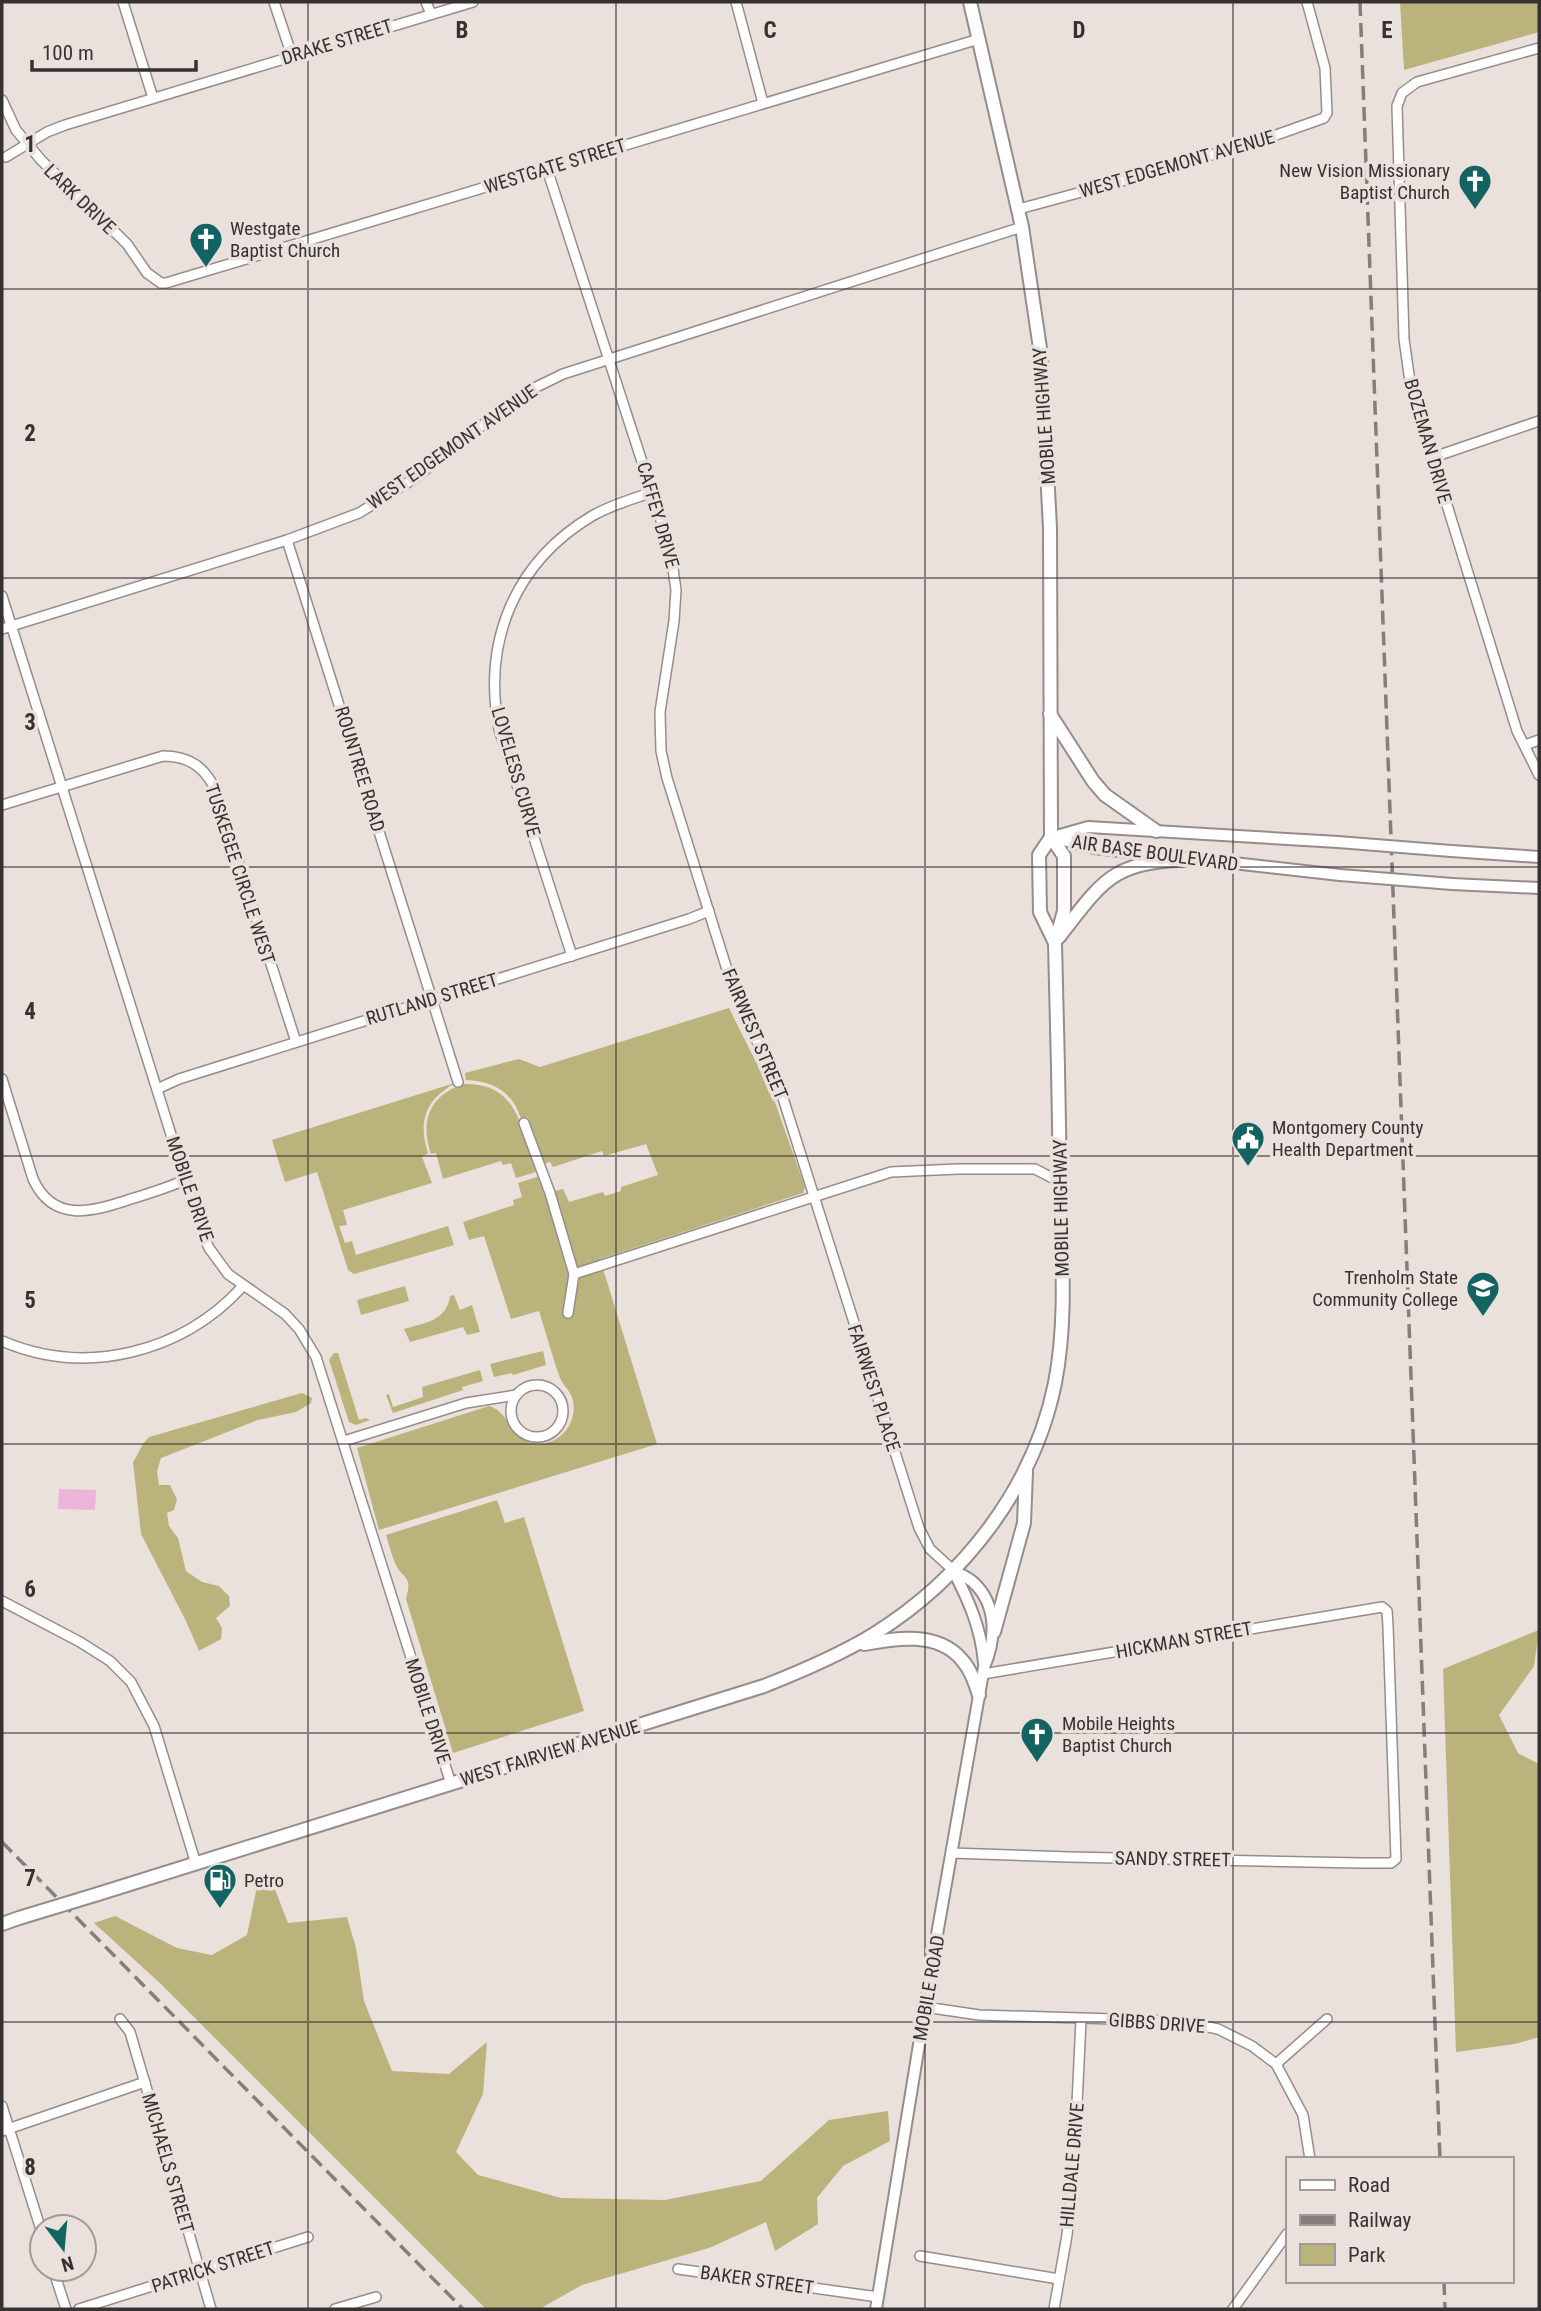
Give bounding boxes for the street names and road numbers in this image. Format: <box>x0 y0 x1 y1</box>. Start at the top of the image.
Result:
street label: DRAKE STREET <box>279 14 395 70</box>
street label: WEST EDGEMONT AVENUE <box>1077 125 1277 203</box>
street label: WESTGATE STREET <box>481 134 629 198</box>
street label: LARK DRIVE <box>39 159 121 239</box>
street label: MOBILE HIGHWAY <box>1028 347 1060 485</box>
street label: BOZEMAN DRIVE <box>1399 376 1457 506</box>
street label: WEST EDGEMONT AVENUE <box>363 380 541 514</box>
street label: CAFFEY DRIVE <box>632 459 684 571</box>
street label: ROUNTREE ROAD <box>330 703 390 835</box>
street label: LOVELESS CURVE <box>487 705 545 839</box>
street label: TUSKEGEE CIRCLE WEST <box>200 781 280 967</box>
street label: AIR BASE BOULEVARD <box>1070 830 1240 876</box>
street label: FAIRWEST STREET <box>717 965 793 1103</box>
street label: RUTLAND STREET <box>363 968 501 1030</box>
street label: MOBILE DRIVE <box>161 1133 219 1245</box>
street label: MOBILE HIGHWAY <box>1048 1139 1074 1277</box>
street label: FAIRWEST PLACE <box>843 1322 905 1454</box>
street label: HICKMAN STREET <box>1114 1617 1254 1663</box>
street label: MOBILE DRIVE <box>400 1655 456 1767</box>
street label: WEST FAIRVIEW AVENUE <box>457 1715 643 1791</box>
street label: SANDY STREET <box>1115 1846 1231 1872</box>
street label: MOBILE ROAD <box>908 1933 950 2043</box>
street label: GIBBS DRIVE <box>1108 2008 1206 2038</box>
street label: MICHAELS STREET <box>137 2090 199 2236</box>
street label: HILLDALE DRIVE <box>1055 2102 1089 2228</box>
street label: PATRICK STREET <box>149 2236 278 2298</box>
street label: BAKER STREET <box>699 2261 815 2299</box>

